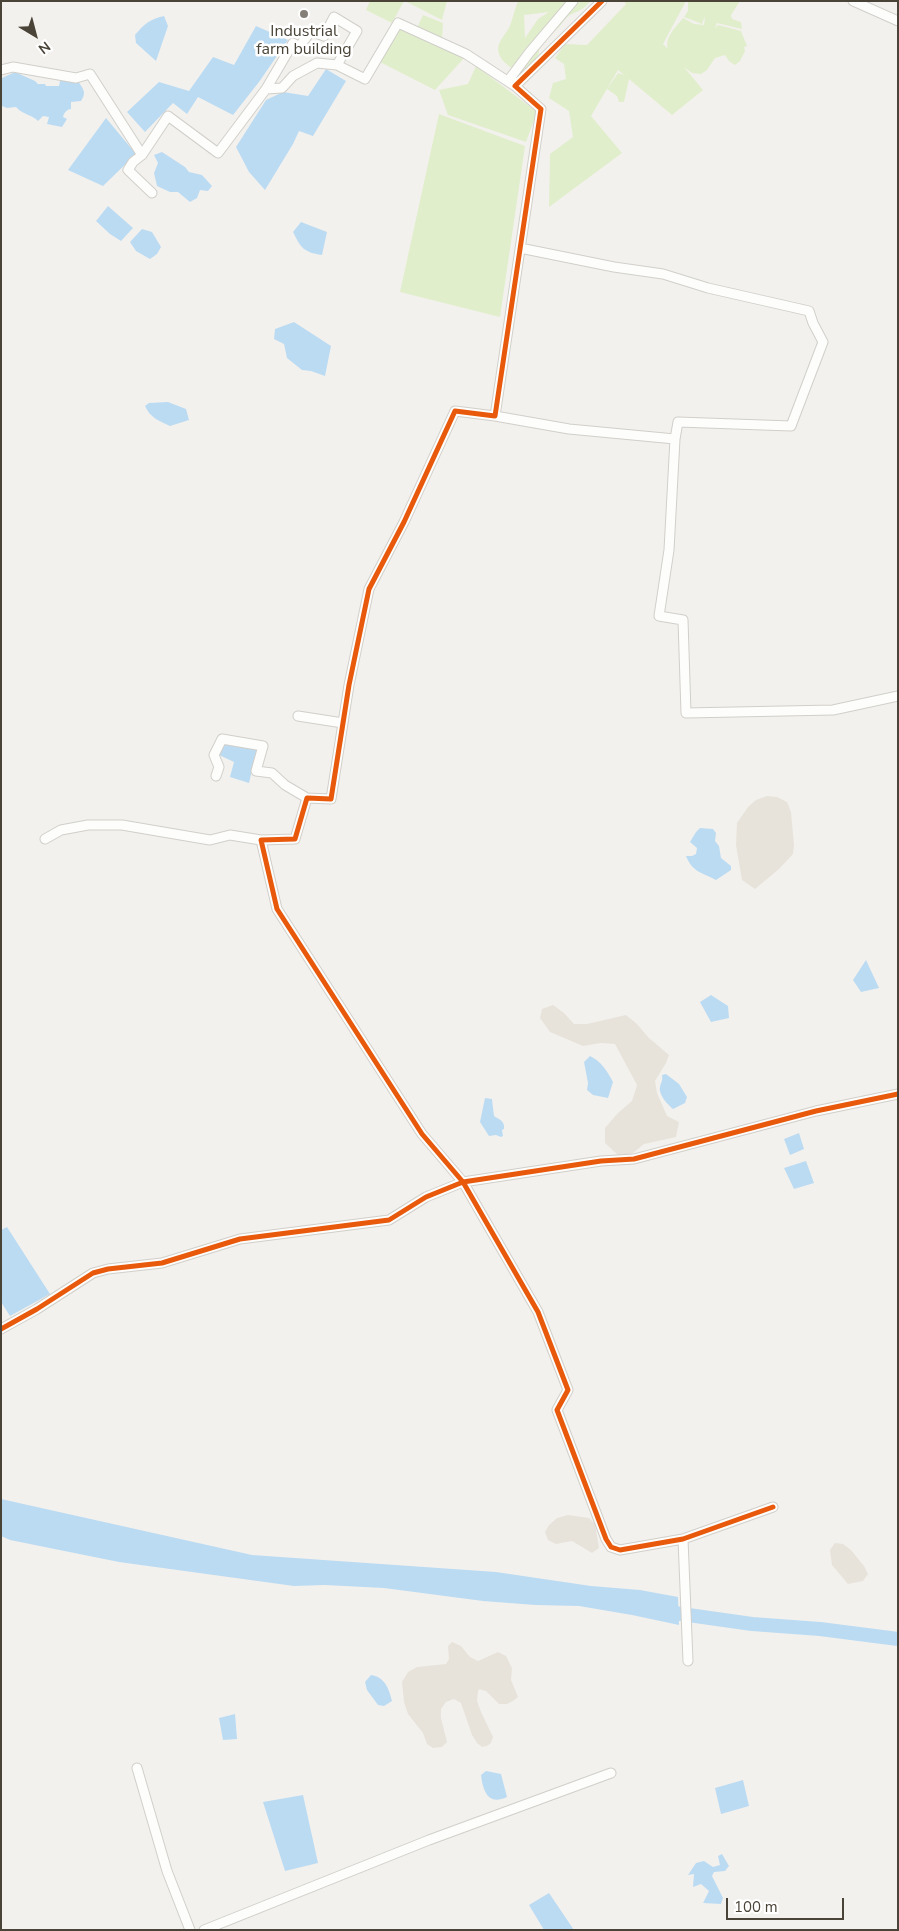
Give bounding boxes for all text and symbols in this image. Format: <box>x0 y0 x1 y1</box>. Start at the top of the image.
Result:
marker: Industrial farm building <box>298 8 310 20</box>
north arrow <box>10 10 60 60</box>
place label: Industrial farm building <box>256 22 352 60</box>
text: N <box>34 37 54 58</box>
scale bar <box>729 1888 846 1920</box>
text: 100 m <box>734 1897 778 1917</box>

